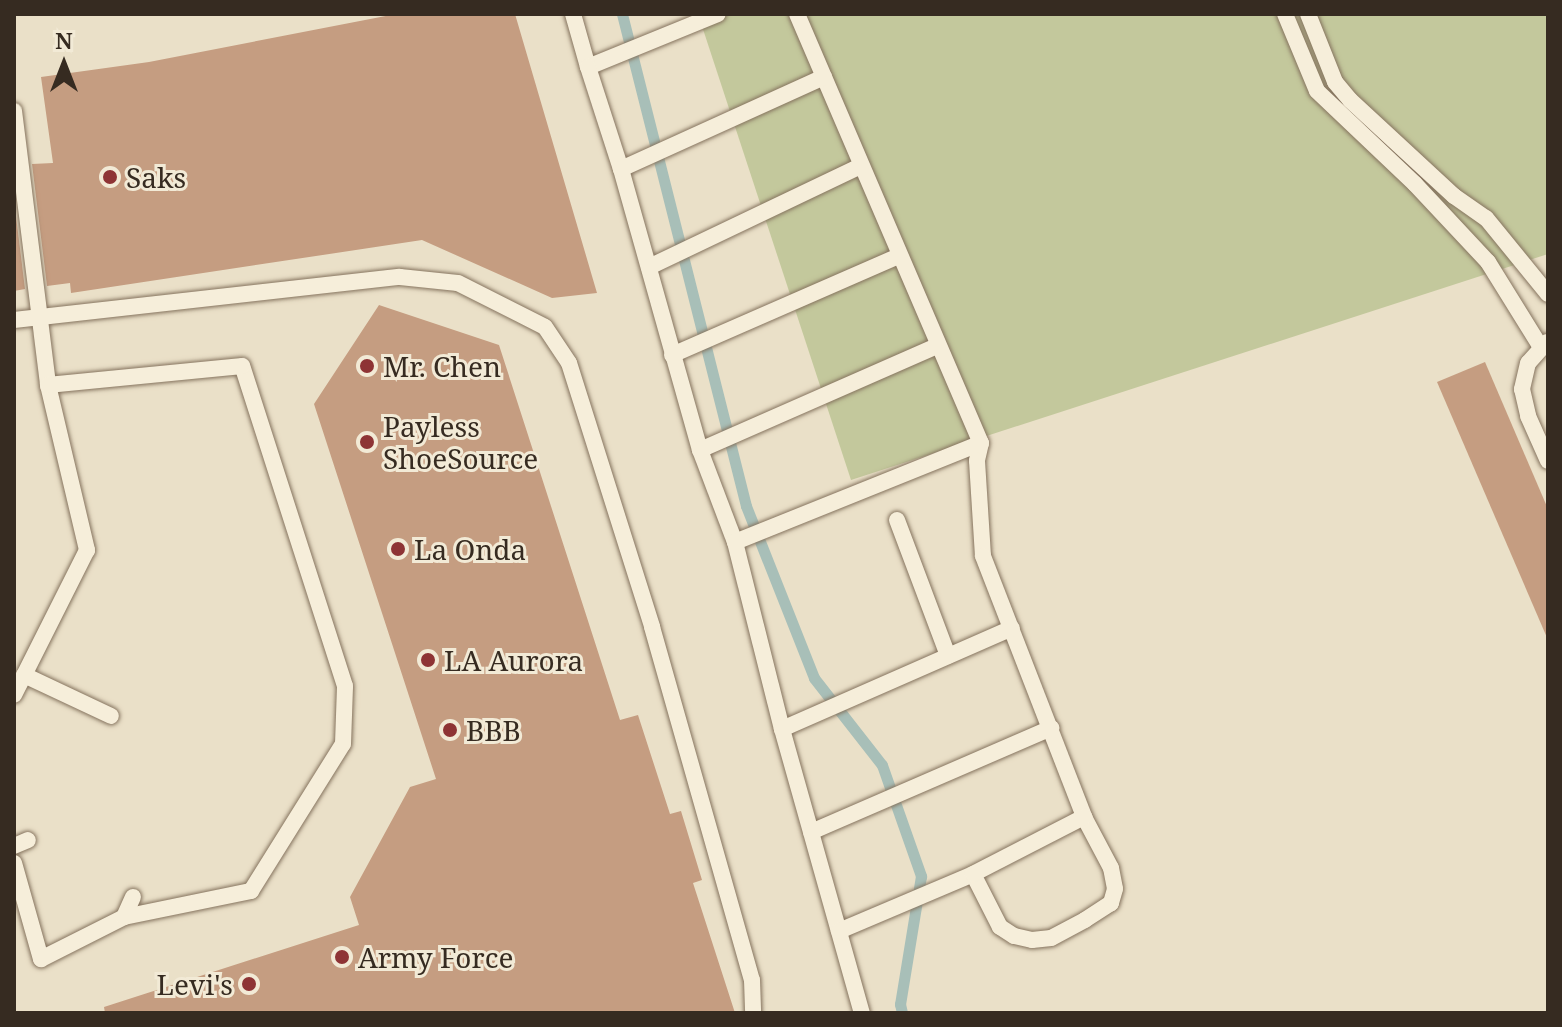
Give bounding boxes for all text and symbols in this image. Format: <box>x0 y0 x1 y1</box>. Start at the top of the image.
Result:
north arrow <box>24 24 104 104</box>
text: N <box>55 25 73 55</box>
place label: Saks <box>126 160 186 194</box>
marker: Saks <box>101 168 119 186</box>
place label: Mr. Chen <box>383 349 501 383</box>
marker: Mr. Chen <box>358 357 376 375</box>
place label: Payless ShoeSource <box>383 409 538 475</box>
marker: Payless ShoeSource <box>358 433 376 451</box>
place label: La Onda <box>414 532 526 566</box>
marker: La Onda <box>389 540 407 558</box>
place label: LA Aurora <box>444 643 583 677</box>
marker: LA Aurora <box>419 651 437 669</box>
place label: BBB <box>466 713 521 747</box>
marker: BBB <box>441 721 459 739</box>
place label: Army Force <box>358 940 513 974</box>
marker: Army Force <box>333 948 351 966</box>
place label: Levi's <box>157 967 233 1001</box>
marker: Levi's <box>240 975 258 993</box>

